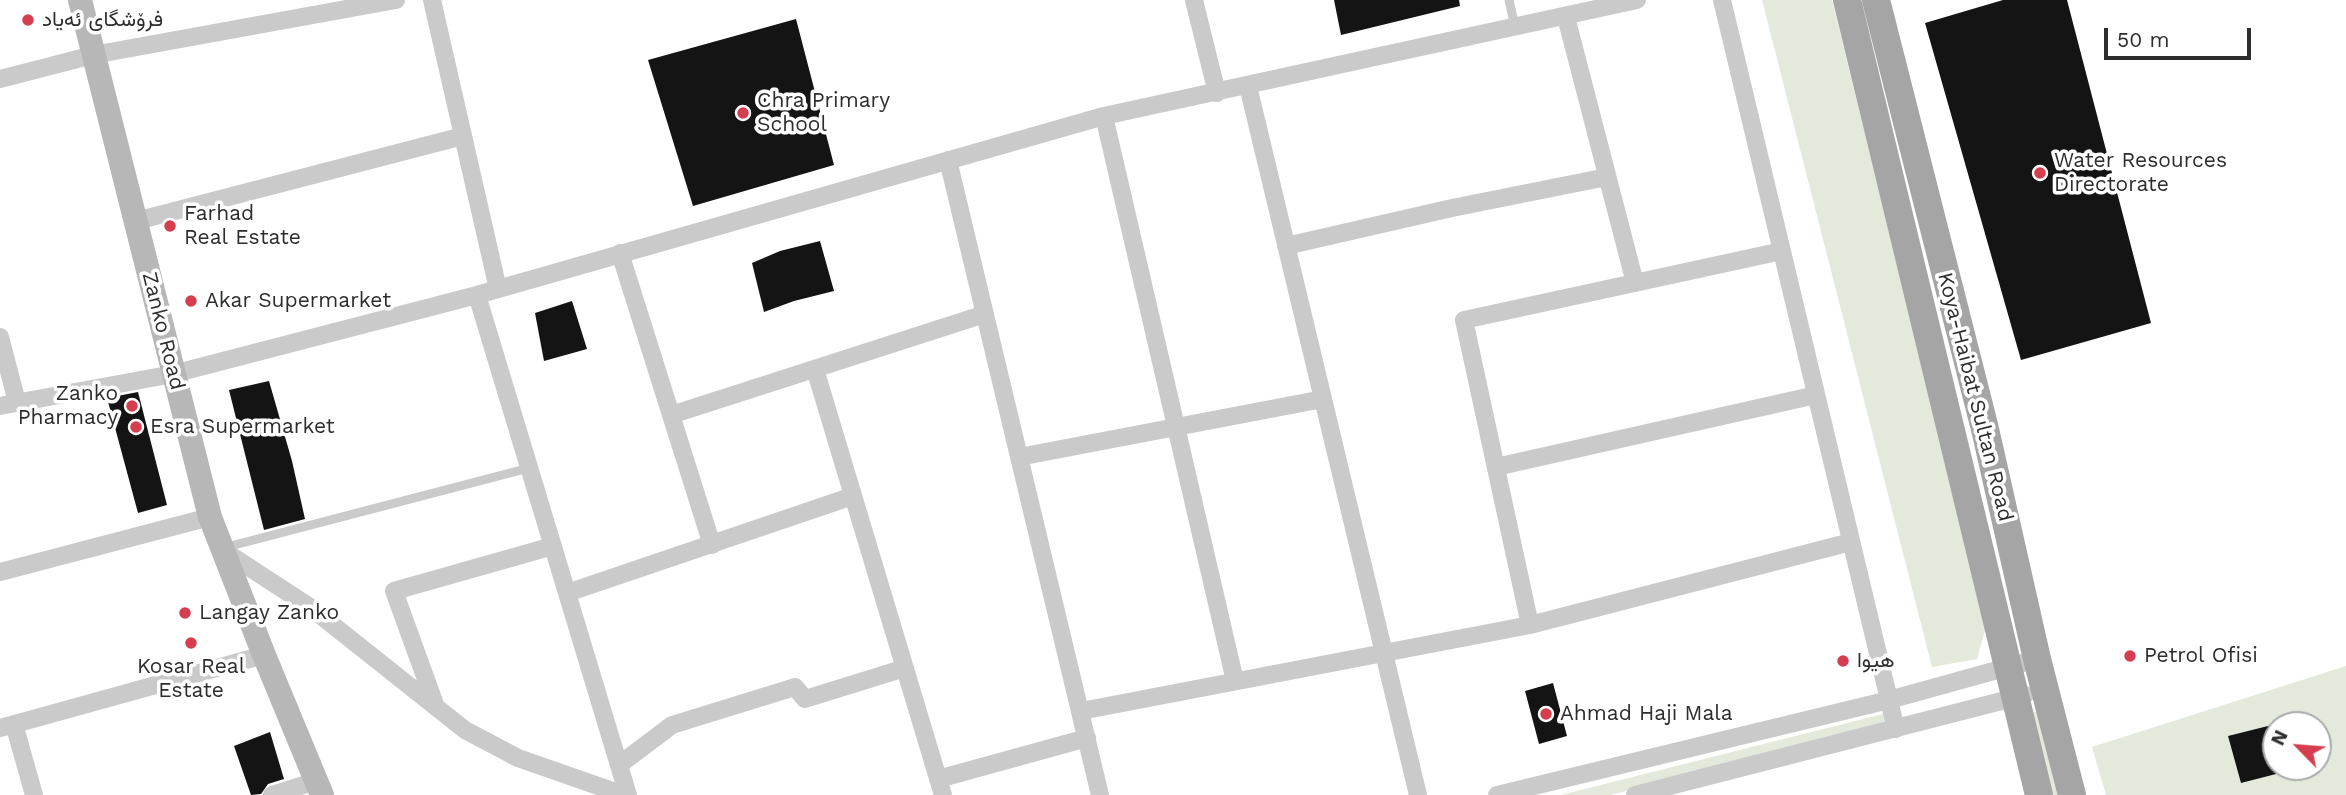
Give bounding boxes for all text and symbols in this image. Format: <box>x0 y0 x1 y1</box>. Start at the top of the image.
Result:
place label: فرۆشگای ئەیاد <box>42 7 163 33</box>
marker: فرۆشگای ئەیاد <box>20 12 36 28</box>
scale bar <box>2108 14 2255 58</box>
text: 50 m <box>2117 27 2169 52</box>
place label: Chra Primary School <box>757 88 890 138</box>
marker: Chra Primary School <box>735 105 751 121</box>
place label: Water Resources Directorate <box>2054 148 2227 198</box>
marker: Water Resources Directorate <box>2032 165 2048 181</box>
place label: Farhad Real Estate <box>184 201 301 251</box>
marker: Farhad Real Estate <box>162 218 178 234</box>
street label: Zanko Road <box>136 269 190 393</box>
street label: Koya-Haibat Sultan Road <box>1932 270 2018 524</box>
place label: Akar Supermarket <box>205 288 391 314</box>
marker: Akar Supermarket <box>183 293 199 309</box>
place label: Zanko Pharmacy <box>18 381 118 431</box>
marker: Zanko Pharmacy <box>124 398 140 414</box>
place label: Esra Supermarket <box>150 414 335 440</box>
marker: Esra Supermarket <box>128 419 144 435</box>
place label: Langay Zanko <box>199 600 339 626</box>
marker: Langay Zanko <box>177 605 193 621</box>
marker: Kosar Real Estate <box>183 635 199 651</box>
place label: Petrol Ofisi <box>2144 643 2258 669</box>
place label: هیوا <box>1857 648 1895 674</box>
marker: Petrol Ofisi <box>2122 648 2138 664</box>
marker: هیوا <box>1835 653 1851 669</box>
place label: Kosar Real Estate <box>137 654 245 704</box>
place label: Ahmad Haji Mala <box>1560 701 1733 727</box>
marker: Ahmad Haji Mala <box>1538 706 1554 722</box>
north arrow <box>2262 711 2332 781</box>
text: N <box>2266 727 2293 749</box>

